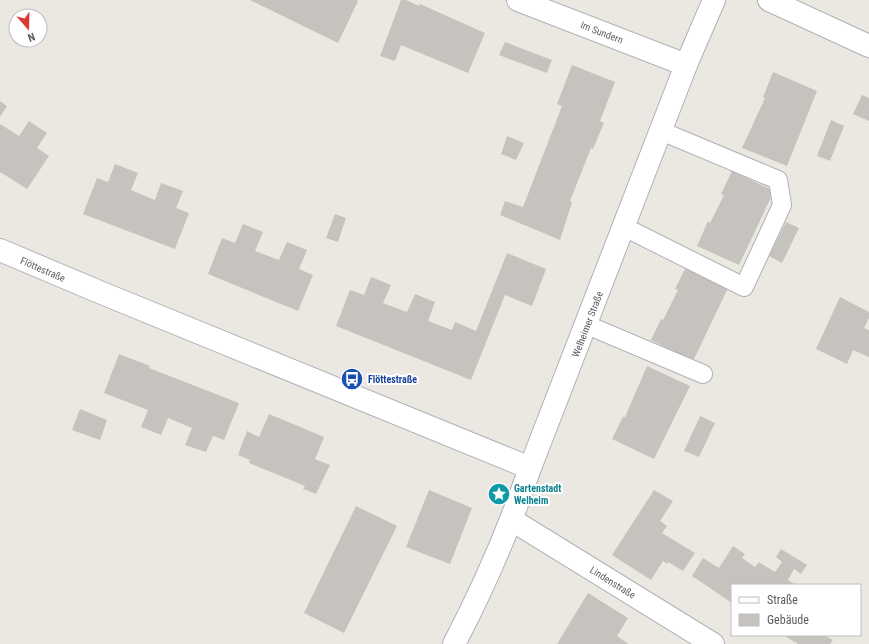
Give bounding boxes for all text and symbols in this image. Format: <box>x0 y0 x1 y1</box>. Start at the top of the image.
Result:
north arrow <box>8 8 48 48</box>
street label: Im Sundern <box>579 19 625 46</box>
text: N <box>26 30 37 44</box>
street label: Flöttestraße <box>19 255 67 284</box>
street label: Welheimer Straße <box>570 289 605 359</box>
bus stop icon: Flöttestraße <box>339 366 365 392</box>
place label: Flöttestraße <box>368 374 417 385</box>
place icon: Gartenstadt Welheim <box>486 481 512 507</box>
place label: Gartenstadt Welheim <box>514 483 561 506</box>
street label: Lindenstraße <box>588 564 638 601</box>
legend <box>731 584 861 636</box>
text: Straße <box>767 593 798 607</box>
text: Gebäude <box>767 613 809 627</box>

